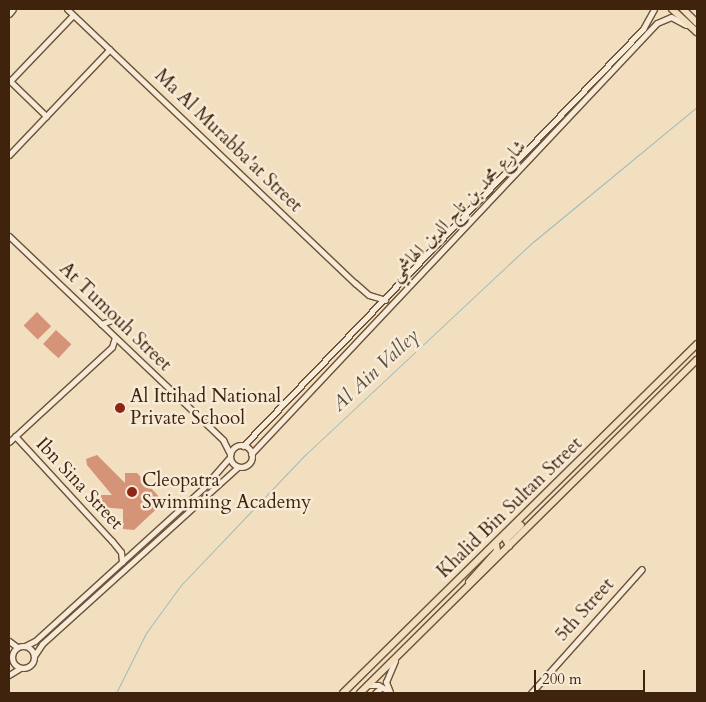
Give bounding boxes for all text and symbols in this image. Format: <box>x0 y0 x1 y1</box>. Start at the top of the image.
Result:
street label: Ma Al Murabba'at Street <box>150 65 306 217</box>
street label: شارع محمد بن تاج الدين الهاشمي <box>385 136 531 286</box>
street label: At Tumouh Street <box>54 258 176 376</box>
water label: Al Ain Valley <box>327 324 423 416</box>
place label: Al Ittihad National Private School <box>130 386 281 430</box>
marker: Al Ittihad National Private School <box>114 402 126 414</box>
street label: Ibn Sina Street <box>31 433 127 535</box>
street label: Khalid Bin Sultan Street <box>433 433 587 583</box>
place label: Cleopatra Swimming Academy <box>142 470 311 514</box>
marker: Cleopatra Swimming Academy <box>126 486 138 498</box>
street label: 5th Street <box>551 574 619 646</box>
scale bar <box>536 660 647 692</box>
text: 200 m <box>542 669 582 689</box>

